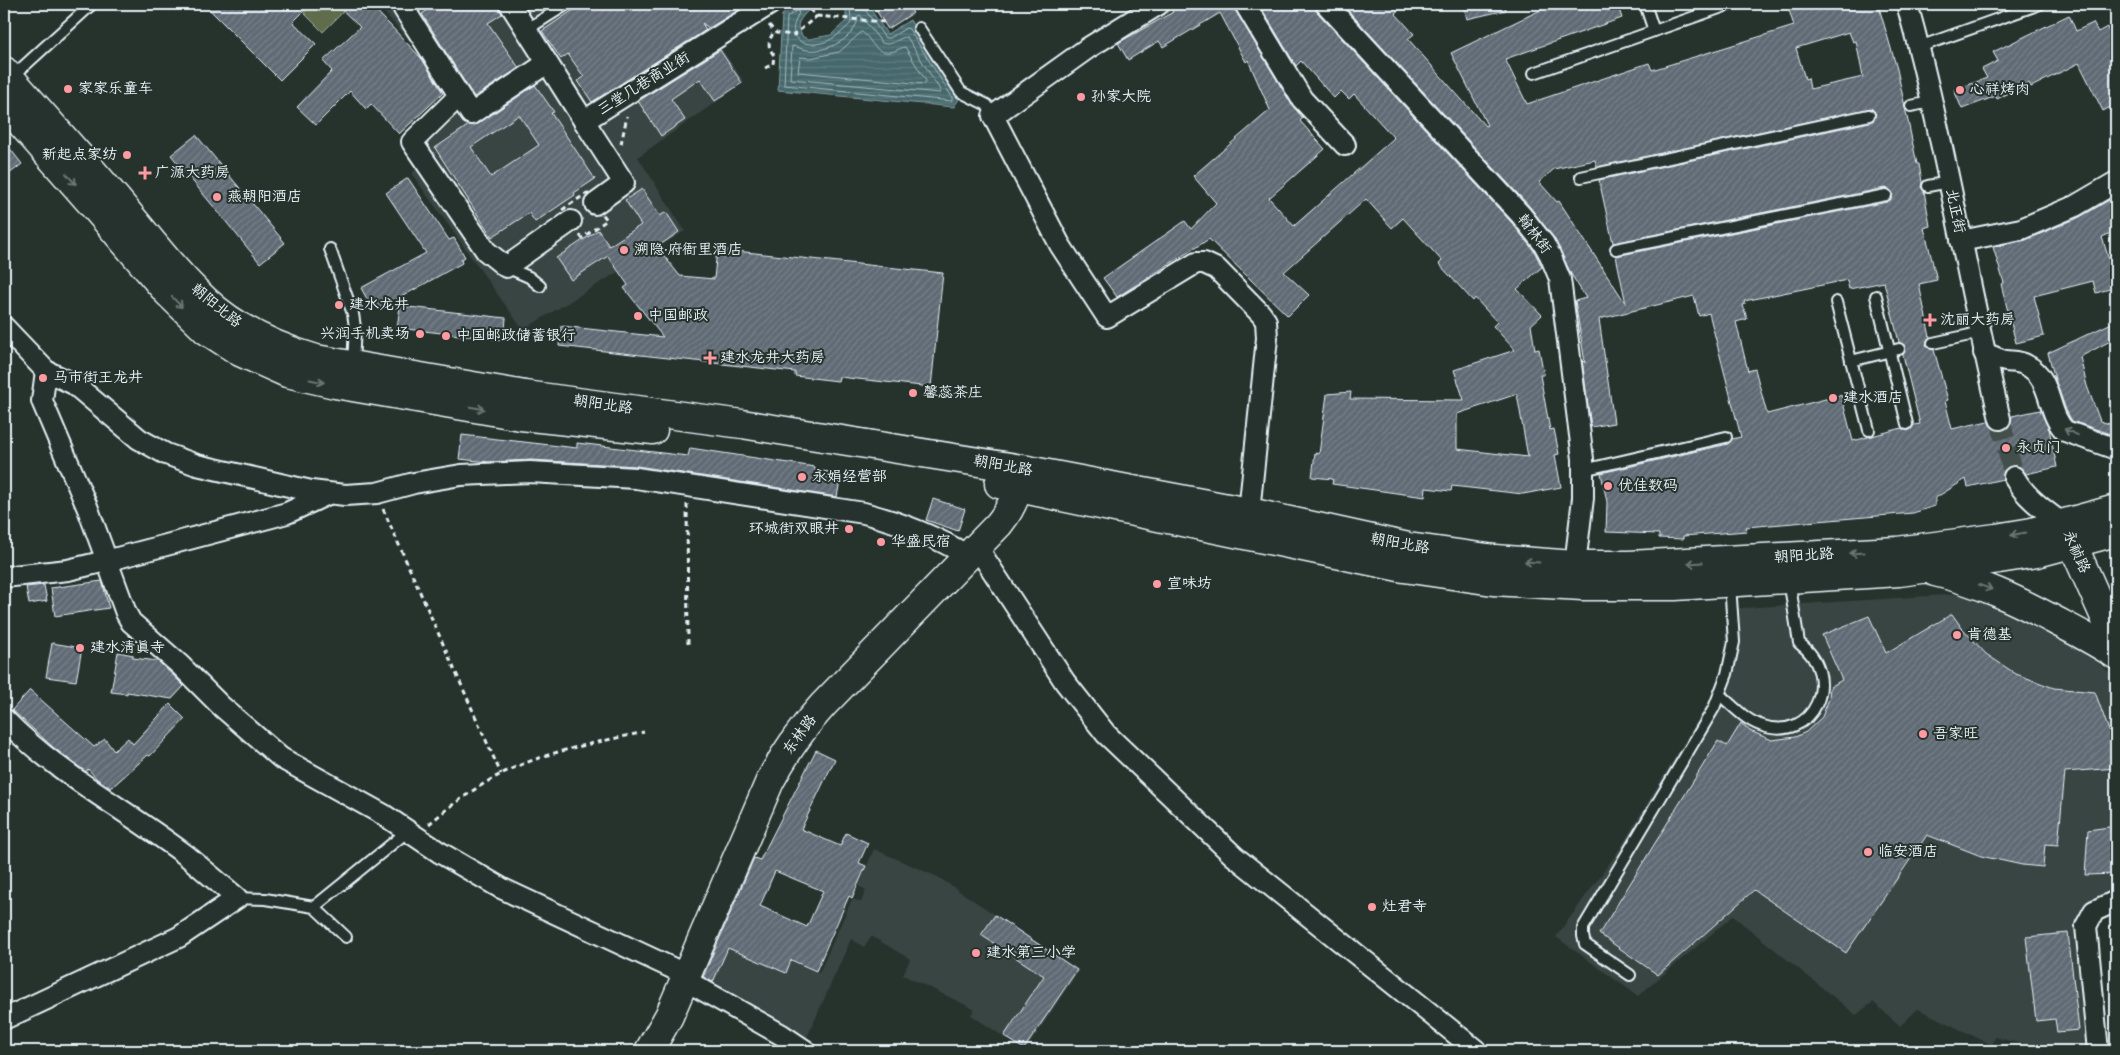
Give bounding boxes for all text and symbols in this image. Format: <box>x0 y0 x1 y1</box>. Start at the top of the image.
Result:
street label: 三堂几巷商业街 <box>594 48 694 120</box>
place label: 家家乐童车 <box>78 79 153 99</box>
place label: 心祥烤肉 <box>1970 80 2030 100</box>
marker: 家家乐童车 <box>62 83 74 95</box>
marker: 心祥烤肉 <box>1954 84 1966 96</box>
place label: 孙家大院 <box>1091 87 1151 107</box>
marker: 孙家大院 <box>1075 91 1087 103</box>
place label: 新起点家纺 <box>42 145 117 165</box>
marker: 新起点家纺 <box>121 149 133 161</box>
place label: 广源大药房 <box>155 163 230 183</box>
marker: 广源大药房 <box>139 167 151 179</box>
one-way arrow <box>65 173 77 186</box>
place label: 燕朝阳酒店 <box>227 187 302 207</box>
street label: 北正街 <box>1941 187 1969 235</box>
marker: 燕朝阳酒店 <box>211 191 223 203</box>
street label: 翰林街 <box>1512 210 1556 258</box>
place label: 溯隐·府衙里酒店 <box>634 240 742 260</box>
marker: 溯隐·府衙里酒店 <box>618 244 630 256</box>
street label: 朝阳北路 <box>186 279 246 333</box>
place label: 建水龙井 <box>349 295 409 315</box>
one-way arrow <box>171 296 183 309</box>
marker: 建水龙井 <box>333 299 345 311</box>
place label: 中国邮政 <box>648 306 708 326</box>
marker: 中国邮政 <box>632 310 644 322</box>
place label: 沈丽大药房 <box>1940 310 2015 330</box>
marker: 沈丽大药房 <box>1924 314 1936 326</box>
place label: 兴润手机卖场 <box>320 324 410 344</box>
place label: 中国邮政储蓄银行 <box>456 326 576 346</box>
marker: 兴润手机卖场 <box>414 328 426 340</box>
marker: 中国邮政储蓄银行 <box>440 330 452 342</box>
place label: 建水龙井大药房 <box>720 348 825 368</box>
marker: 建水龙井大药房 <box>704 352 716 364</box>
place label: 马市街王龙井 <box>53 368 143 388</box>
marker: 马市街王龙井 <box>37 372 49 384</box>
one-way arrow <box>308 377 324 386</box>
place label: 馨蕊茶庄 <box>923 383 983 403</box>
marker: 馨蕊茶庄 <box>907 387 919 399</box>
place label: 建水酒店 <box>1843 388 1903 408</box>
street label: 朝阳北路 <box>572 391 634 419</box>
marker: 建水酒店 <box>1827 392 1839 404</box>
one-way arrow <box>468 404 484 414</box>
one-way arrow <box>2064 427 2079 437</box>
place label: 永贞门 <box>2016 438 2061 458</box>
marker: 永贞门 <box>2000 442 2012 454</box>
street label: 朝阳北路 <box>972 451 1034 481</box>
place label: 永娟经营部 <box>812 467 887 487</box>
marker: 永娟经营部 <box>796 471 808 483</box>
place label: 优佳数码 <box>1618 476 1678 496</box>
marker: 优佳数码 <box>1602 480 1614 492</box>
place label: 环城街双眼井 <box>749 519 839 539</box>
marker: 环城街双眼井 <box>843 523 855 535</box>
street label: 永祯路 <box>2058 527 2094 577</box>
street label: 朝阳北路 <box>1369 529 1431 559</box>
one-way arrow <box>2011 530 2027 540</box>
place label: 华盛民宿 <box>891 532 951 552</box>
marker: 华盛民宿 <box>875 536 887 548</box>
street label: 朝阳北路 <box>1773 544 1835 568</box>
one-way arrow <box>1849 549 1865 558</box>
one-way arrow <box>1525 557 1541 566</box>
one-way arrow <box>1687 559 1703 568</box>
place label: 宣味坊 <box>1167 574 1212 594</box>
marker: 宣味坊 <box>1151 578 1163 590</box>
one-way arrow <box>1977 583 1992 592</box>
place label: 肯德基 <box>1967 625 2012 645</box>
marker: 肯德基 <box>1951 629 1963 641</box>
place label: 建水清真寺 <box>90 638 165 658</box>
marker: 建水清真寺 <box>74 642 86 654</box>
street label: 东林路 <box>779 711 821 759</box>
place label: 吾家旺 <box>1933 724 1978 744</box>
marker: 吾家旺 <box>1917 728 1929 740</box>
place label: 临安酒店 <box>1878 842 1938 862</box>
marker: 临安酒店 <box>1862 846 1874 858</box>
place label: 灶君寺 <box>1382 897 1427 917</box>
marker: 灶君寺 <box>1366 901 1378 913</box>
place label: 建水第三小学 <box>986 943 1076 963</box>
marker: 建水第三小学 <box>970 947 982 959</box>

